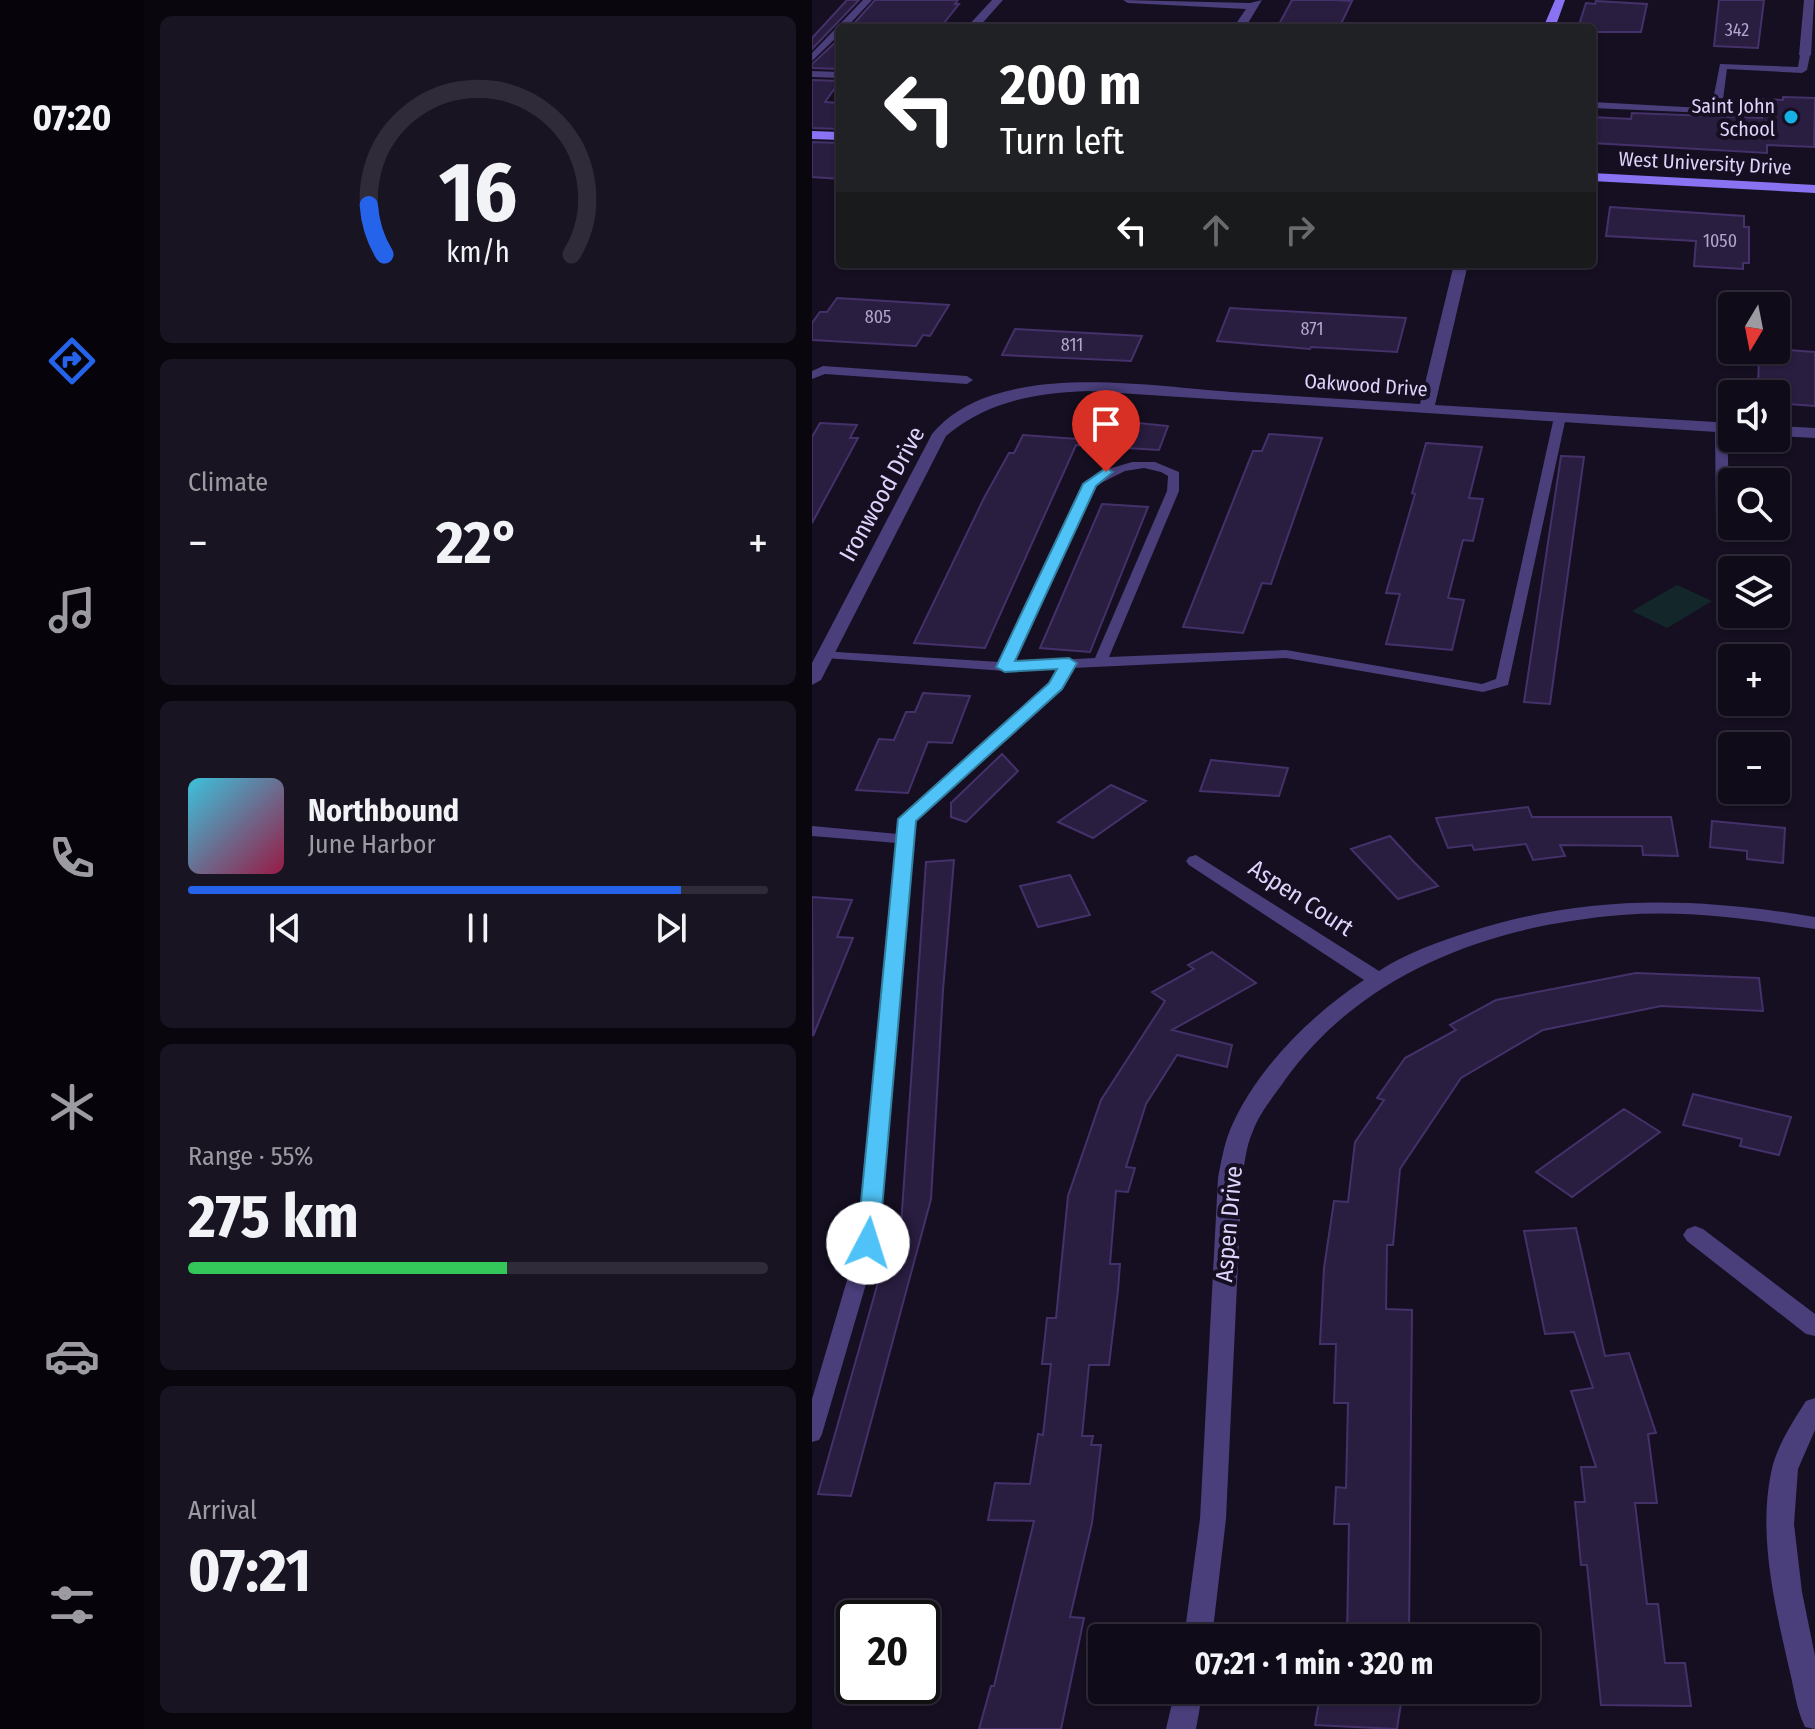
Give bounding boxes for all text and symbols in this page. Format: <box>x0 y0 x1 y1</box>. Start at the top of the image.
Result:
house number: 342 <box>1725 19 1749 41</box>
text: 200 m <box>1000 52 1141 119</box>
icon: left <box>868 56 972 160</box>
place label: Saint John School <box>1691 94 1775 141</box>
text: 07:20 <box>33 96 111 140</box>
marker: Saint John School <box>1782 108 1800 126</box>
text: Turn left <box>1000 120 1124 164</box>
text: 16 <box>439 143 517 243</box>
street label: West University Drive <box>1618 146 1792 180</box>
icon: left <box>1110 208 1154 252</box>
icon: ahead <box>1194 208 1238 252</box>
icon: right <box>1278 208 1322 252</box>
house number: 1050 <box>1703 230 1737 252</box>
text: km/h <box>446 235 510 270</box>
north arrow <box>1718 292 1790 364</box>
map controls <box>1718 292 1790 804</box>
house number: 805 <box>865 306 891 328</box>
house number: 871 <box>1301 318 1323 340</box>
icon: directions <box>44 333 100 389</box>
house number: 811 <box>1061 334 1083 356</box>
street label: Oakwood Drive <box>1304 369 1428 401</box>
button: sound <box>1718 380 1790 452</box>
pin <box>1072 390 1140 472</box>
icon: arrive <box>1084 402 1128 446</box>
street label: Ironwood Drive <box>834 422 930 566</box>
text: Climate <box>188 467 268 498</box>
button: search <box>1718 468 1790 540</box>
text: 22° <box>436 507 520 579</box>
text: − <box>188 517 208 570</box>
text: + <box>748 517 768 570</box>
button: layers <box>1718 556 1790 628</box>
icon: music <box>44 582 100 638</box>
button: + <box>1718 644 1790 716</box>
button: − <box>1718 732 1790 804</box>
text: Northbound <box>308 793 459 829</box>
text: June Harbor <box>308 829 436 860</box>
icon: phone <box>44 830 100 886</box>
street label: Aspen Court <box>1244 854 1359 942</box>
icon: previous <box>263 906 307 950</box>
icon: pause <box>456 906 500 950</box>
icon: next <box>649 906 693 950</box>
icon: climate <box>44 1079 100 1135</box>
text: Range · 55% <box>188 1141 313 1172</box>
street label: Aspen Drive <box>1210 1165 1248 1283</box>
text: 275 km <box>188 1181 359 1253</box>
position arrow <box>826 1201 910 1285</box>
icon: car <box>44 1328 100 1384</box>
text: Arrival <box>188 1495 257 1526</box>
text: 07:21 <box>188 1535 311 1607</box>
icon: filters <box>44 1577 100 1633</box>
speed limit sign: 20 <box>836 1600 940 1704</box>
text: 07:21 · 1 min · 320 m <box>1195 1646 1433 1682</box>

